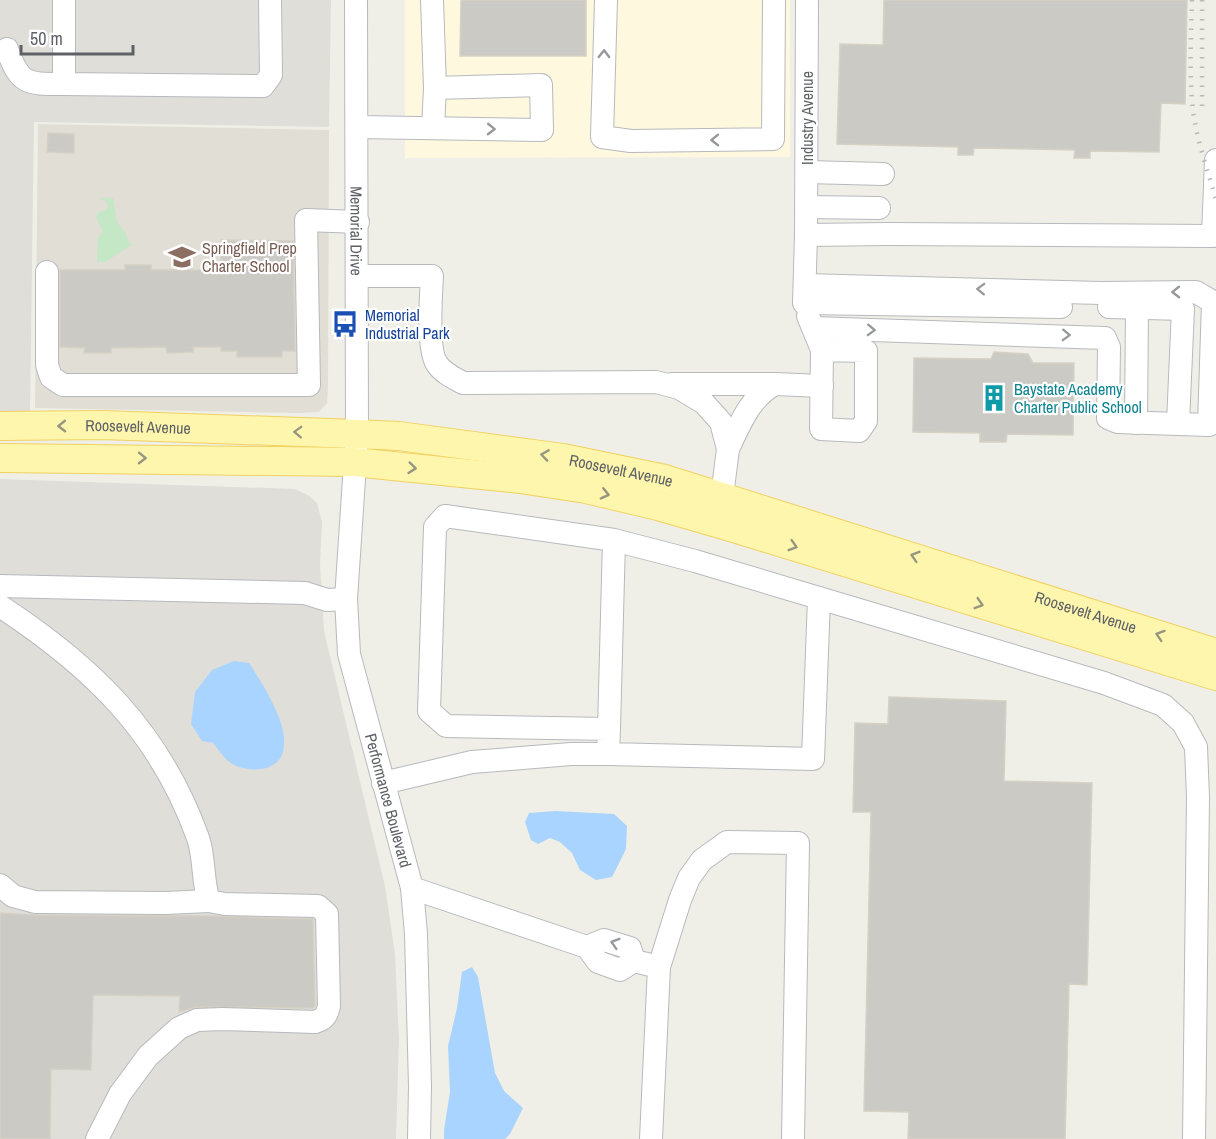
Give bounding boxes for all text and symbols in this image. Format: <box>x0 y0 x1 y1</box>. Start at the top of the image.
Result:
scale bar <box>21 18 134 56</box>
text: 50 m <box>30 26 63 51</box>
one-way arrow <box>598 50 611 59</box>
street label: Industry Avenue <box>796 71 818 165</box>
one-way arrow <box>487 123 496 135</box>
one-way arrow <box>710 134 719 146</box>
street label: Memorial Drive <box>345 186 368 276</box>
place label: Springfield Prep Charter School <box>202 237 297 277</box>
school or university icon: Springfield Prep Charter School <box>167 242 197 272</box>
one-way arrow <box>977 283 986 295</box>
one-way arrow <box>1172 286 1181 298</box>
place label: Memorial Industrial Park <box>365 304 450 344</box>
bus stop icon: Memorial Industrial Park <box>330 309 360 339</box>
one-way arrow <box>867 324 876 336</box>
one-way arrow <box>1062 329 1071 342</box>
place label: Baystate Academy Charter Public School <box>1014 378 1142 418</box>
building icon: Baystate Academy Charter Public School <box>979 383 1009 413</box>
street label: Roosevelt Avenue <box>85 414 191 439</box>
one-way arrow <box>57 420 66 432</box>
one-way arrow <box>294 425 303 438</box>
street label: Roosevelt Avenue <box>567 449 676 492</box>
one-way arrow <box>540 450 549 462</box>
one-way arrow <box>138 452 147 464</box>
one-way arrow <box>408 461 417 474</box>
one-way arrow <box>600 486 610 499</box>
one-way arrow <box>787 539 798 551</box>
one-way arrow <box>910 551 921 564</box>
street label: Roosevelt Avenue <box>1032 585 1139 638</box>
one-way arrow <box>973 597 984 609</box>
one-way arrow <box>1155 629 1166 642</box>
street label: Performance Boulevard <box>360 731 417 870</box>
one-way arrow <box>610 938 621 950</box>

